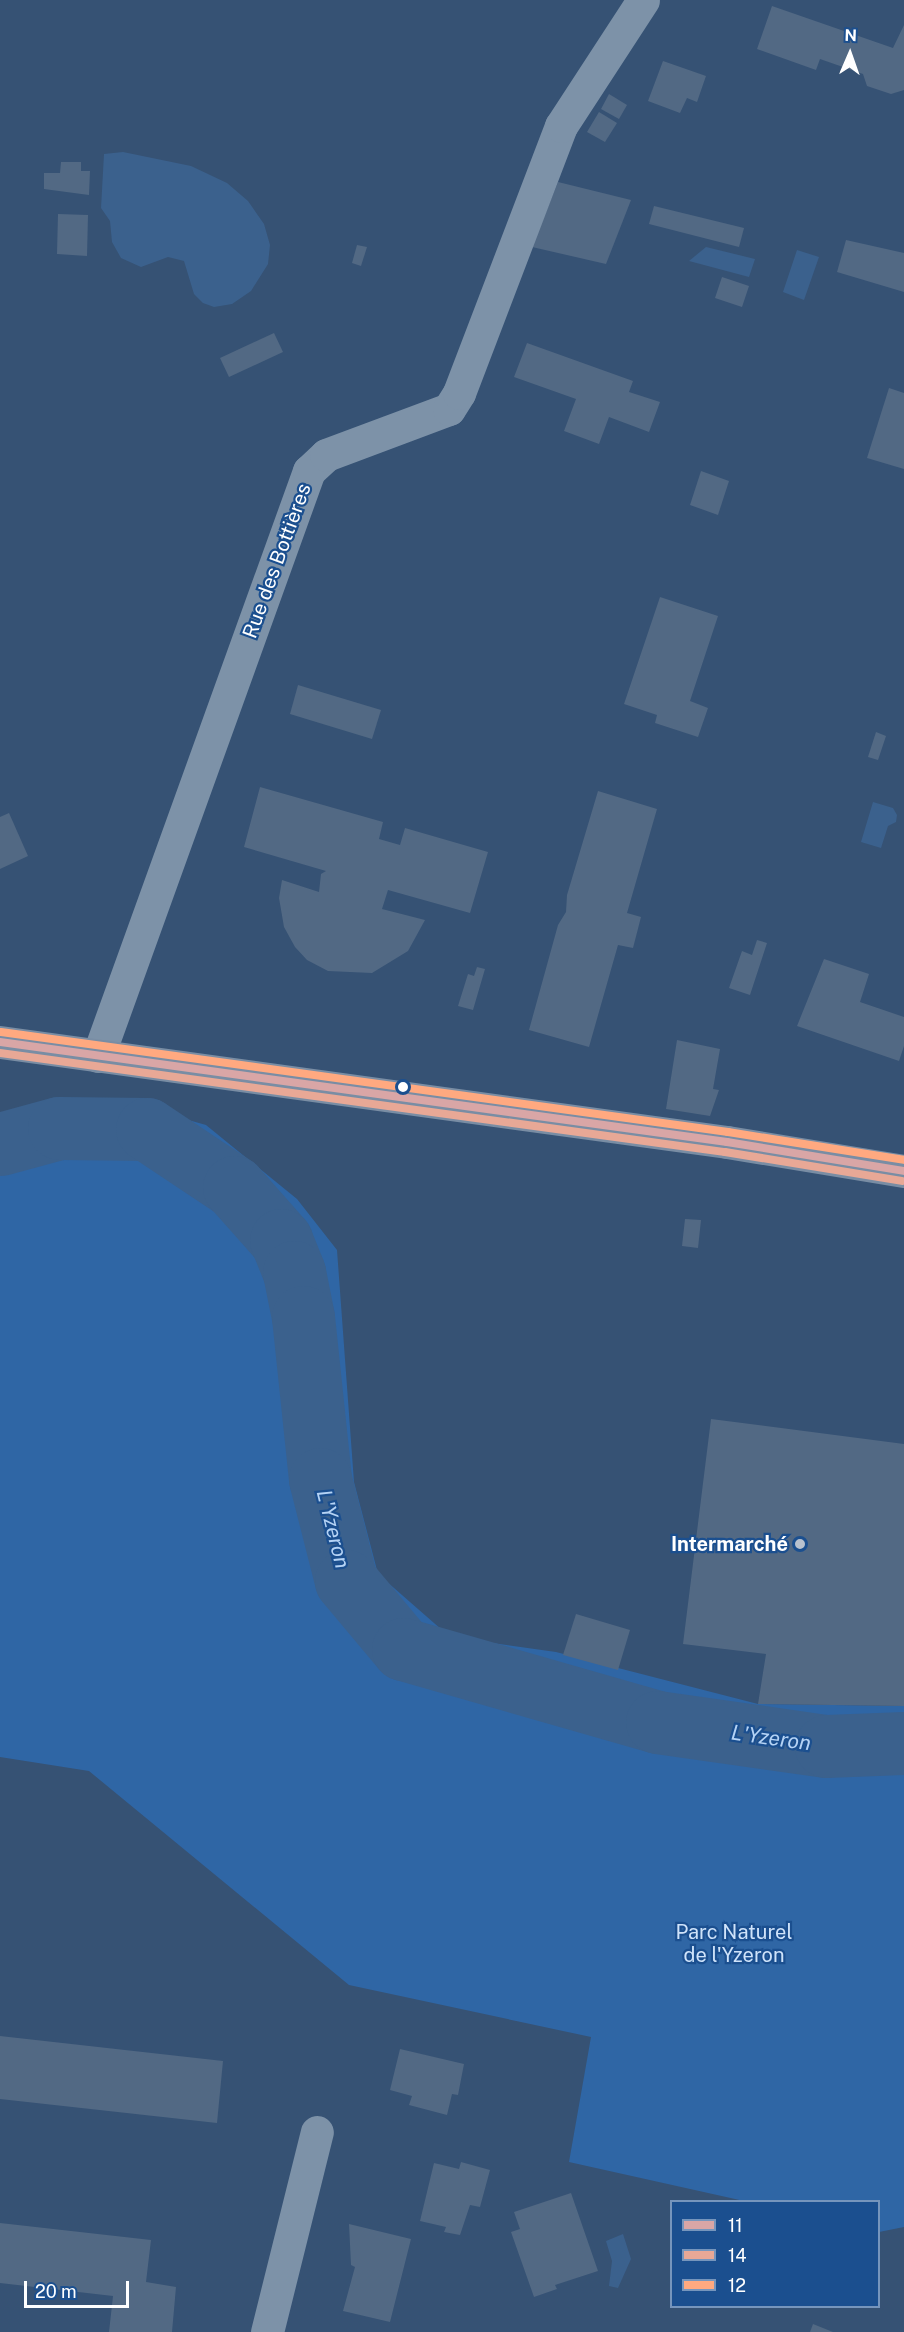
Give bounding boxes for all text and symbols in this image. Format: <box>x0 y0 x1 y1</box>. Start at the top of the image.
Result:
north arrow <box>820 24 880 84</box>
text: N <box>844 26 857 45</box>
street label: Rue des Bottières <box>238 480 316 642</box>
unlabelled marker <box>397 1081 409 1093</box>
water label: L'Yzeron <box>311 1487 355 1571</box>
place label: Intermarché <box>671 1532 788 1556</box>
marker: Intermarché <box>793 1537 807 1551</box>
water label: L'Yzeron <box>730 1720 812 1756</box>
park label: Parc Naturel de l'Yzeron <box>675 1920 793 1967</box>
legend <box>670 2200 880 2308</box>
text: 11 <box>728 2215 743 2236</box>
text: 14 <box>728 2245 747 2266</box>
scale bar <box>27 2269 132 2307</box>
text: 12 <box>728 2275 746 2296</box>
text: 20 m <box>35 2281 77 2302</box>

